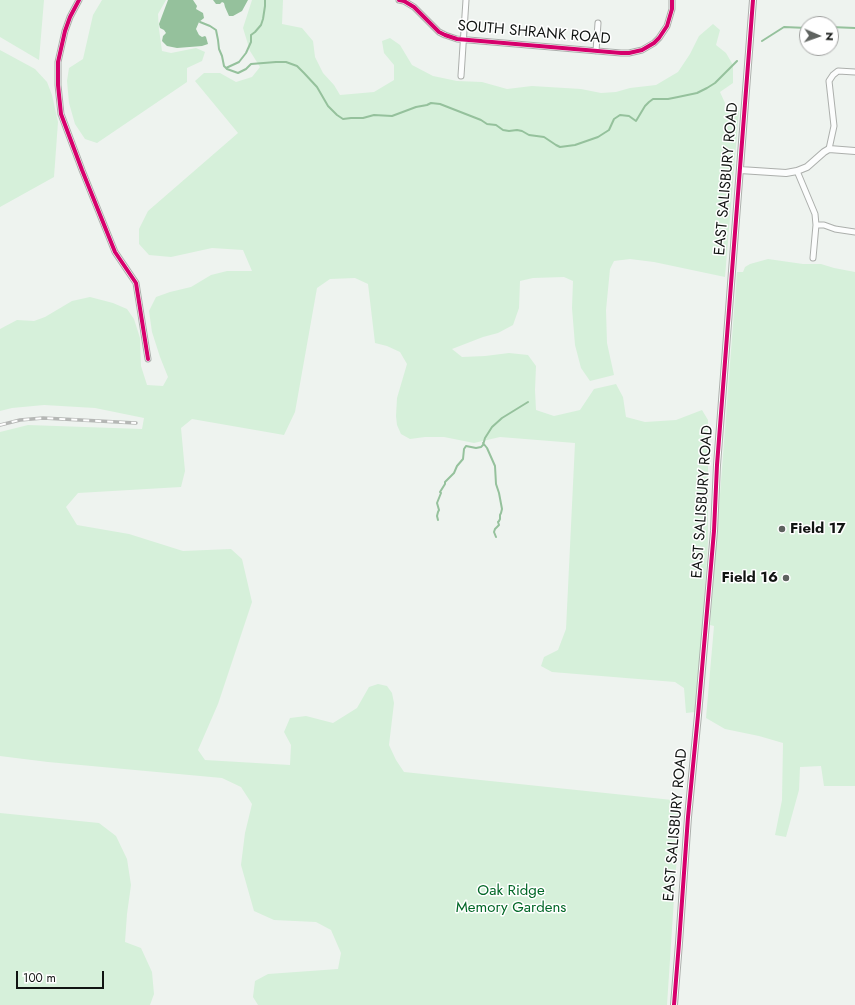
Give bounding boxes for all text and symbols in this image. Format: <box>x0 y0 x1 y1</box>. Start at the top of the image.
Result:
north arrow <box>799 16 839 56</box>
street label: SOUTH SHRANK ROAD <box>457 17 611 49</box>
text: N <box>822 32 838 41</box>
street label: EAST SALISBURY ROAD <box>711 102 743 256</box>
street label: EAST SALISBURY ROAD <box>689 425 717 579</box>
place label: Field 17 <box>790 520 846 538</box>
marker: Field 17 <box>777 524 787 534</box>
place label: Field 16 <box>721 569 778 587</box>
marker: Field 16 <box>781 573 791 583</box>
street label: EAST SALISBURY ROAD <box>660 748 692 902</box>
park label: Oak Ridge Memory Gardens <box>456 882 566 917</box>
scale bar <box>18 963 106 989</box>
text: 100 m <box>23 969 56 987</box>

